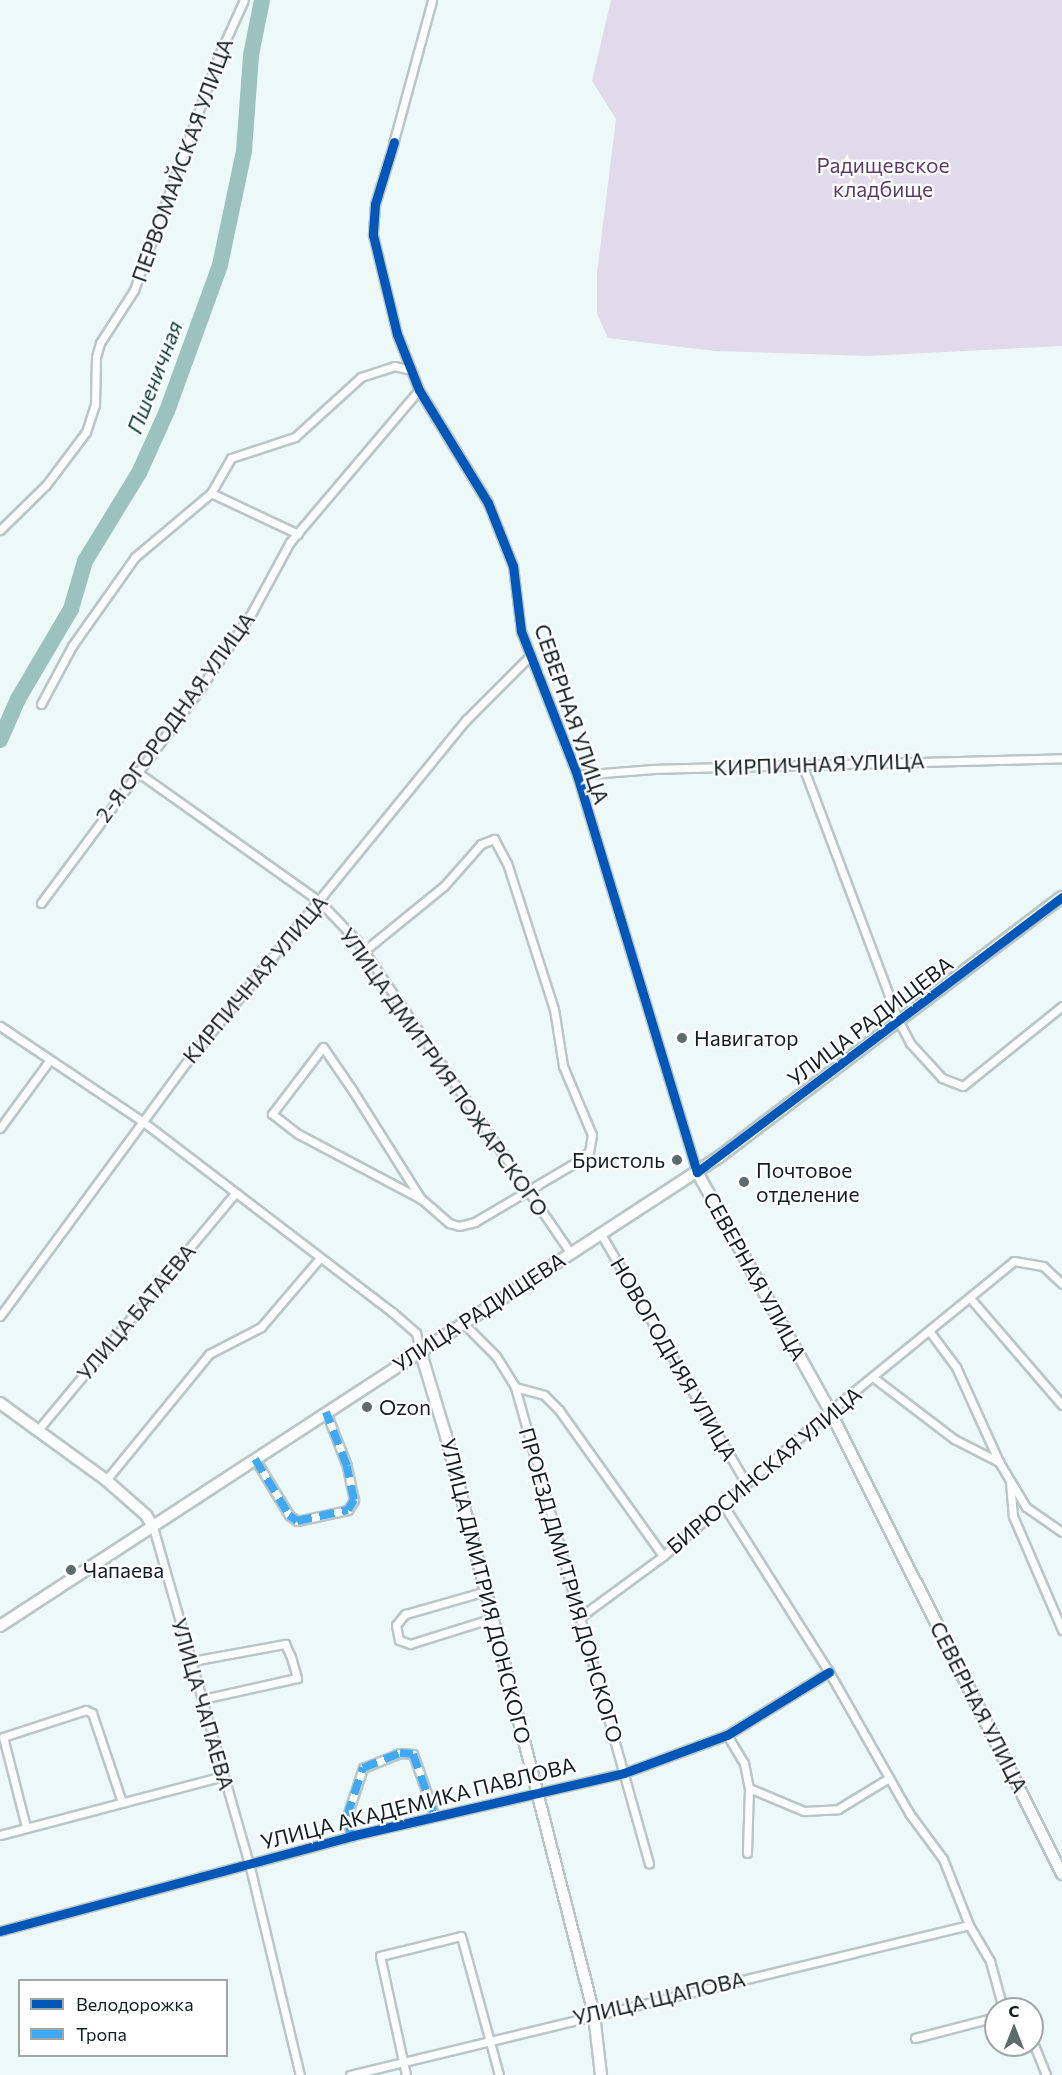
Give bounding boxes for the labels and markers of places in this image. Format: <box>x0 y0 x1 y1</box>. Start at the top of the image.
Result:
place label: Навигатор <box>694 1025 798 1051</box>
marker: Навигатор <box>675 1031 689 1045</box>
place label: Бристоль <box>572 1147 665 1173</box>
marker: Бристоль <box>670 1153 684 1167</box>
place label: Почтовое отделение <box>756 1157 859 1207</box>
marker: Почтовое отделение <box>737 1175 751 1189</box>
place label: Ozon <box>379 1394 431 1420</box>
marker: Ozon <box>360 1400 374 1414</box>
place label: Чапаева <box>83 1557 164 1583</box>
marker: Чапаева <box>64 1563 78 1577</box>

